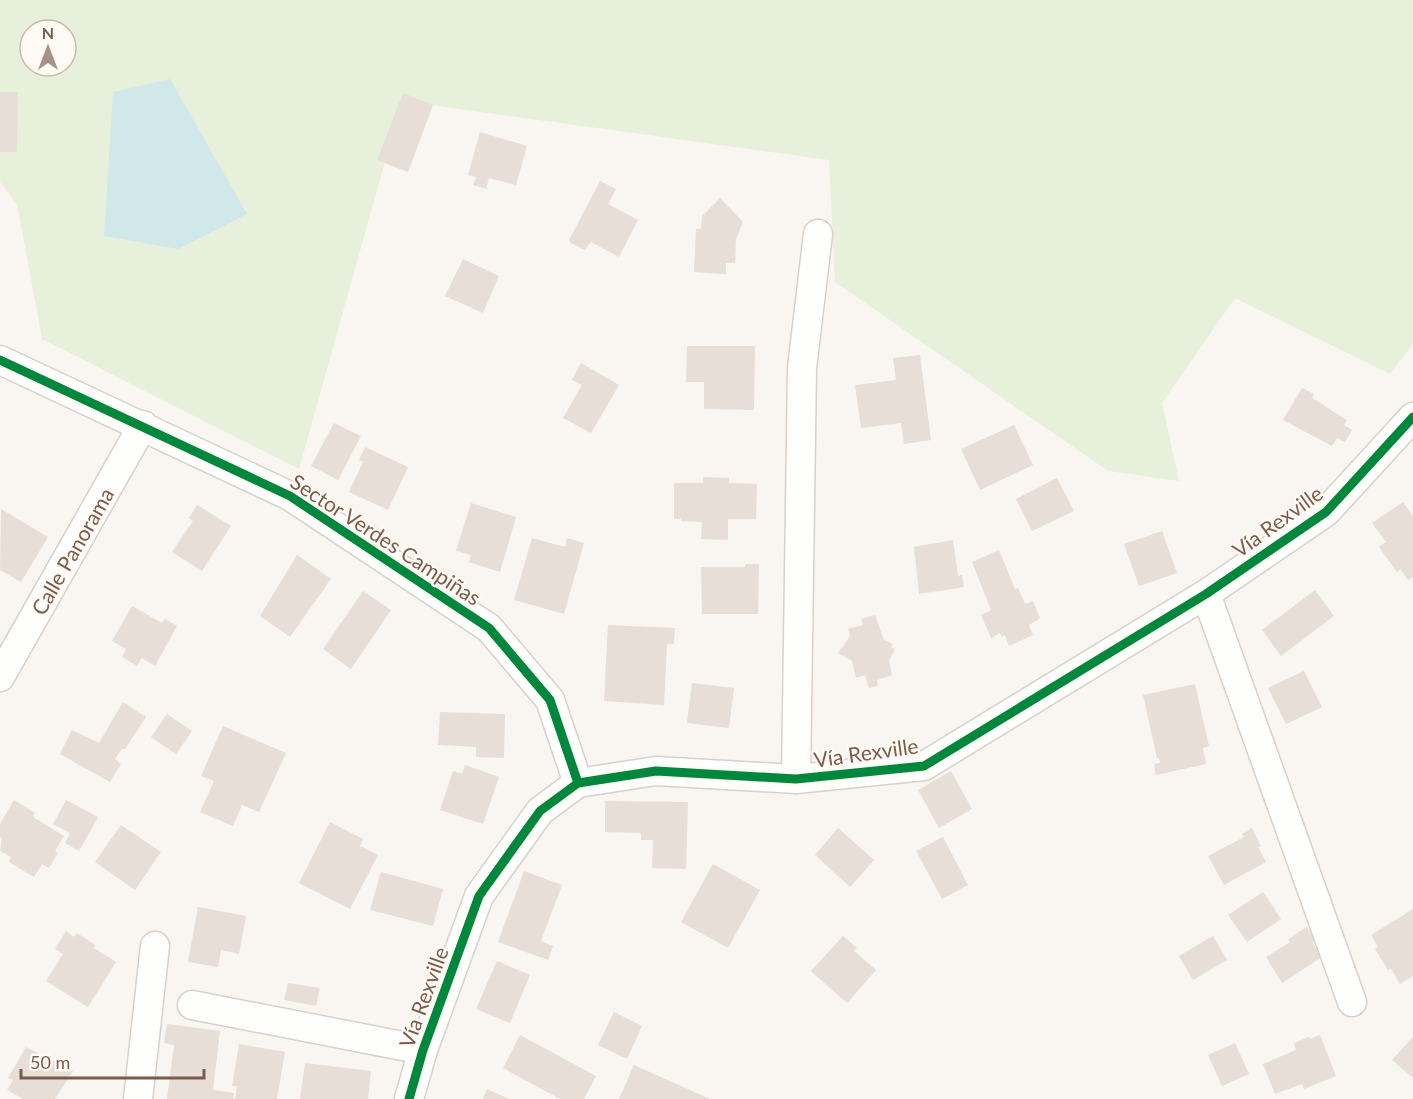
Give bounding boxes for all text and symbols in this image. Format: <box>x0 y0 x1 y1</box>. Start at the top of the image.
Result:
north arrow <box>18 18 78 78</box>
text: N <box>42 23 54 42</box>
street label: Sector Verdes Campiñas <box>286 468 486 610</box>
street label: Vía Rexville <box>1227 480 1327 562</box>
street label: Calle Panorama <box>25 483 119 619</box>
street label: Vía Rexville <box>812 732 920 772</box>
street label: Vía Rexville <box>393 943 453 1051</box>
scale bar <box>21 1042 204 1080</box>
text: 50 m <box>30 1051 70 1073</box>

